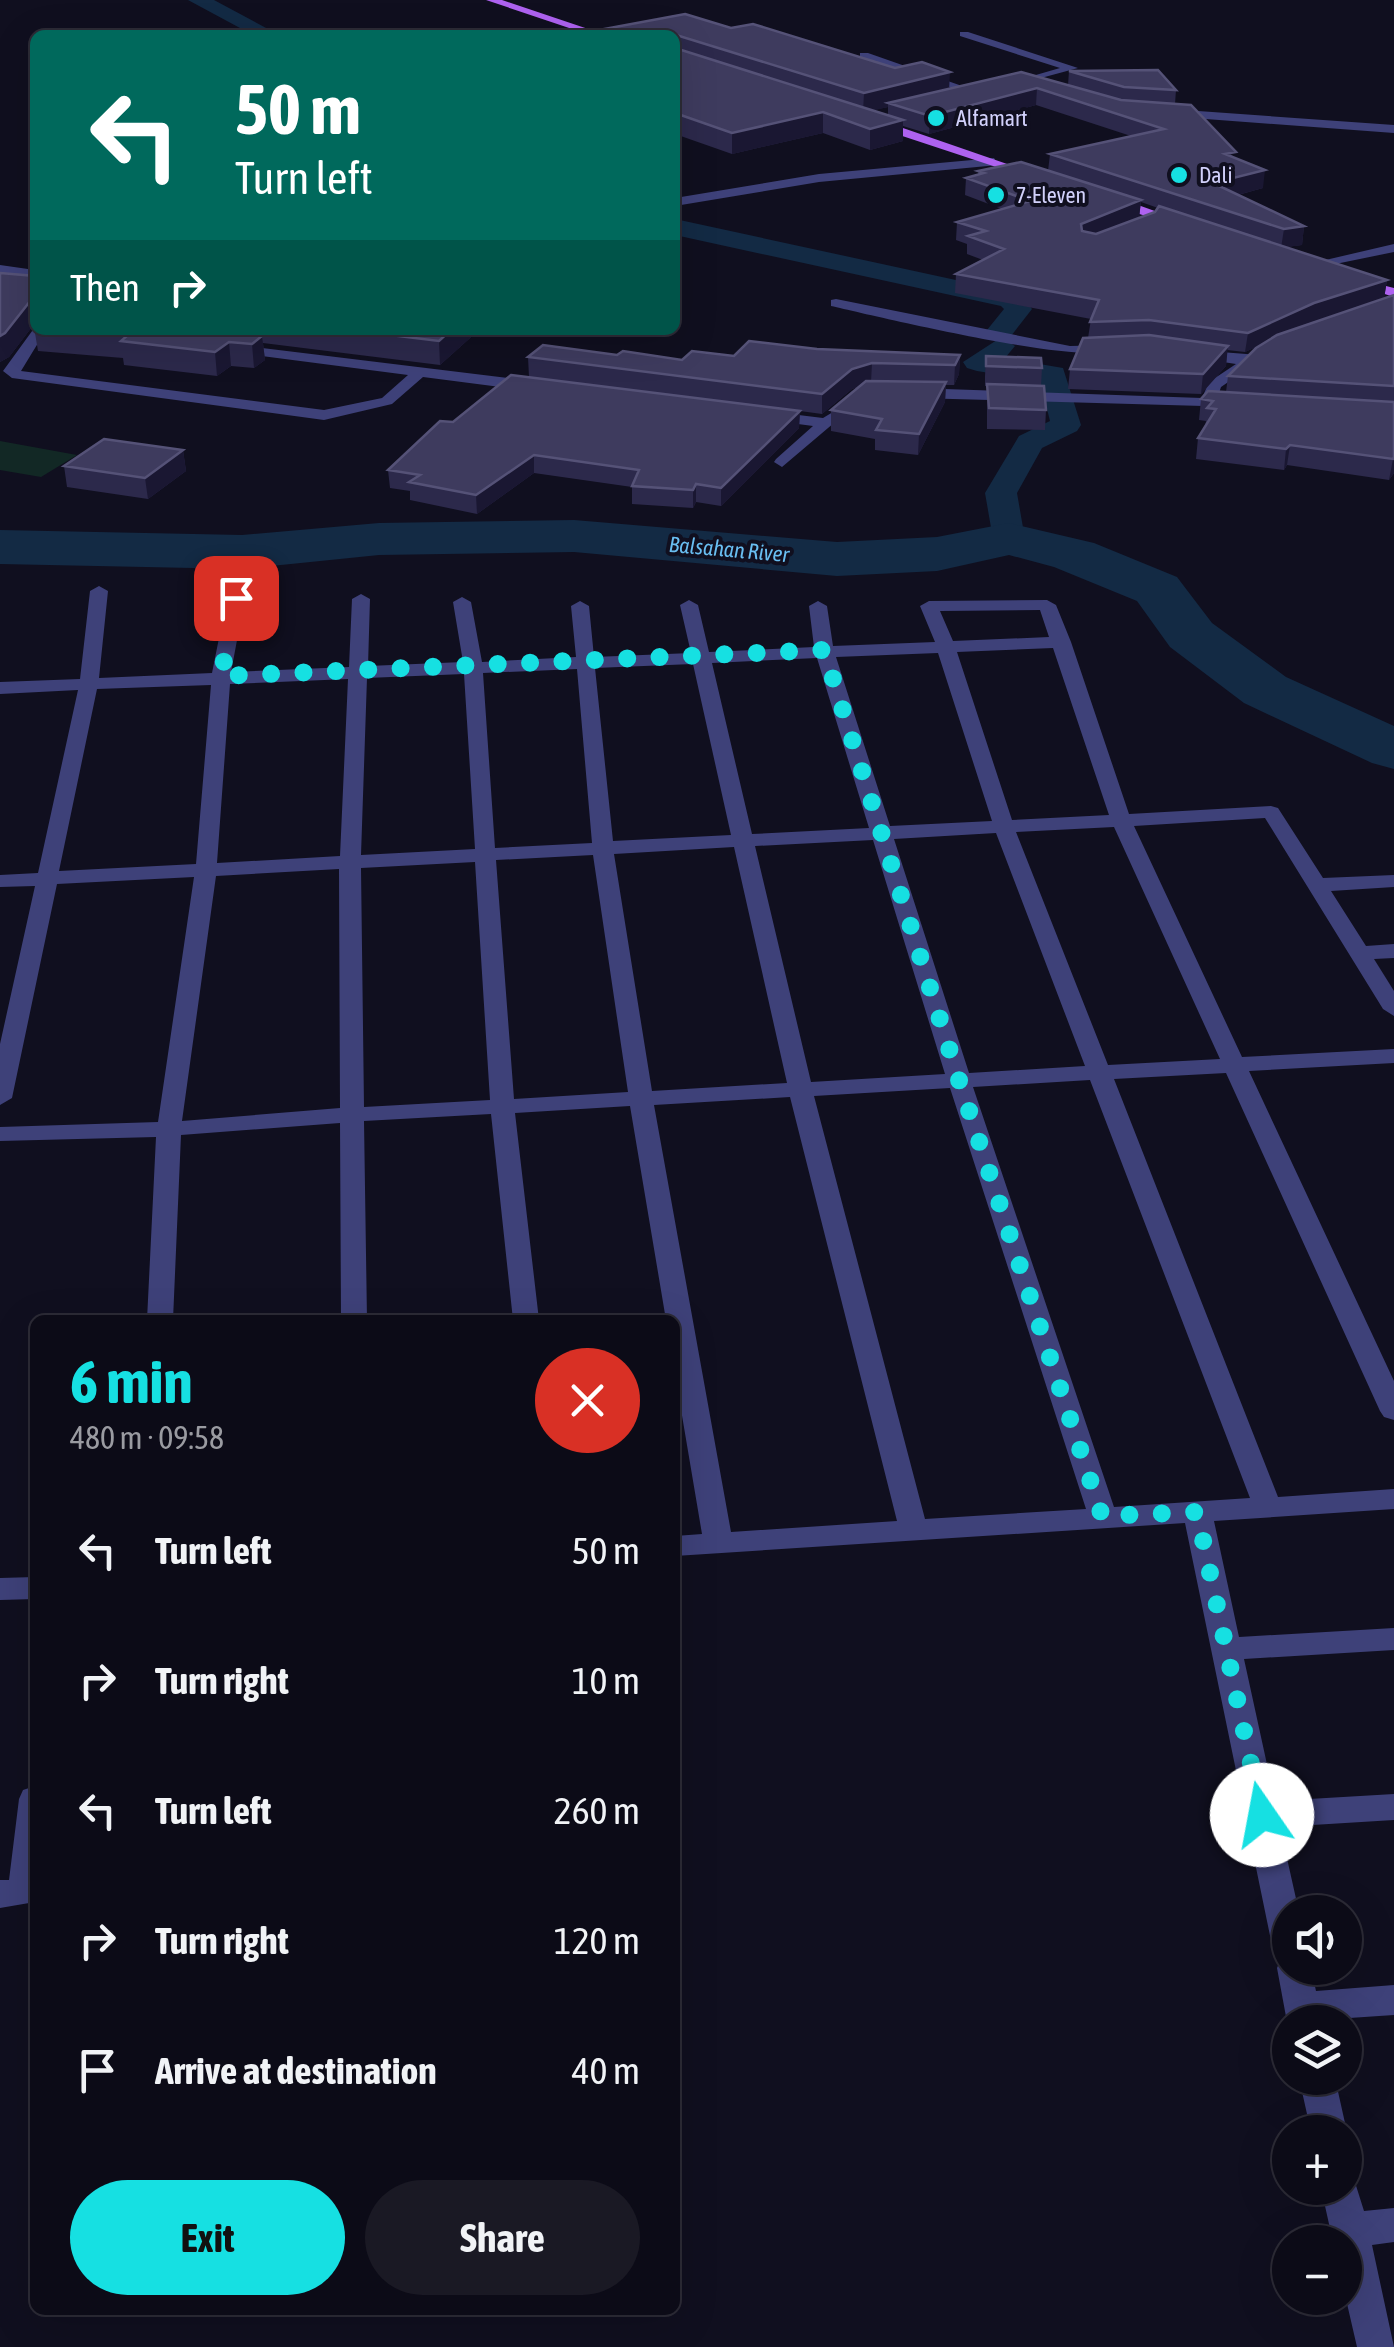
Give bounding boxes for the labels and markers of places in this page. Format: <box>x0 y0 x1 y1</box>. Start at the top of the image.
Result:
place label: Alfamart <box>956 105 1028 131</box>
marker: Alfamart <box>925 107 947 129</box>
place label: Dali <box>1199 162 1232 188</box>
marker: Dali <box>1168 164 1190 186</box>
place label: 7-Eleven <box>1016 182 1086 208</box>
marker: 7-Eleven <box>985 184 1007 206</box>
pin <box>194 556 279 641</box>

